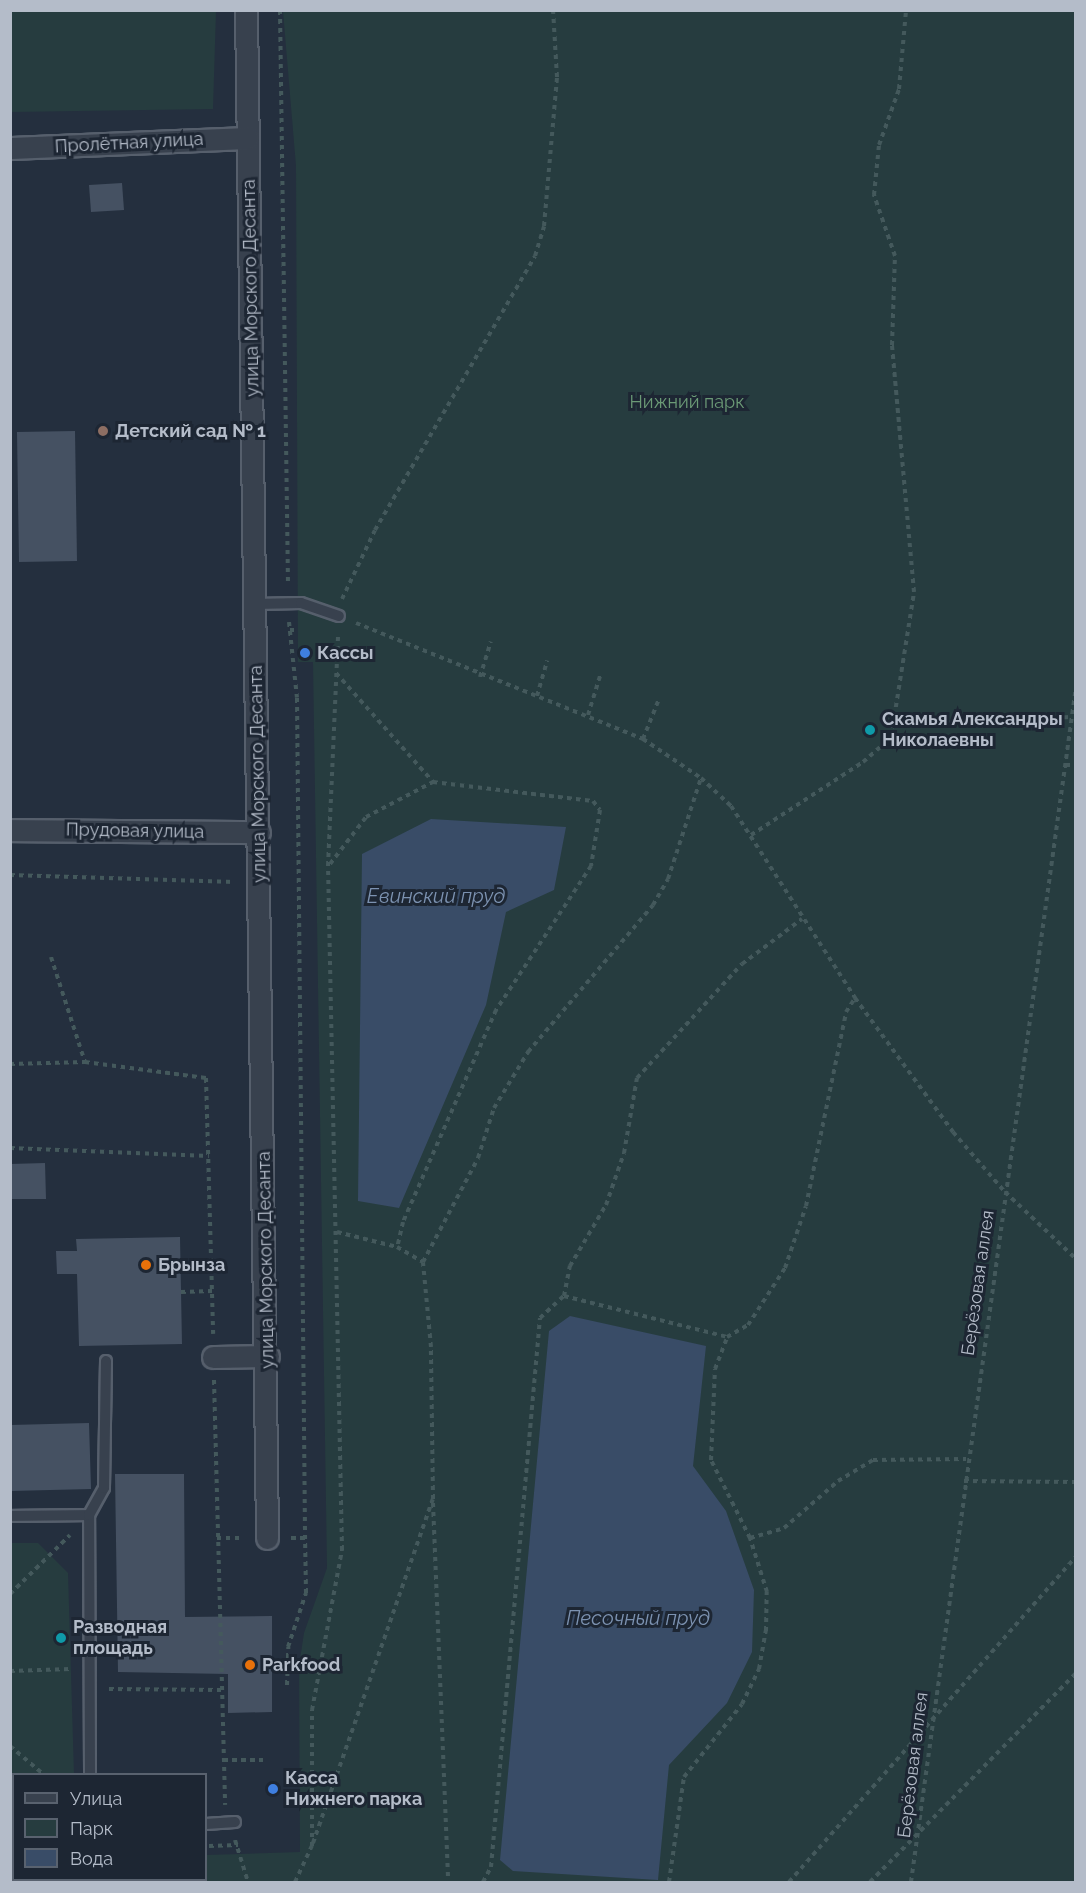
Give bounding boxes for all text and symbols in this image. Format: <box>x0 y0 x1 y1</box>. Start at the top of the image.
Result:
street label: Пролётная улица <box>54 128 204 158</box>
street label: улица Морского Десанта <box>238 179 264 397</box>
park label: Нижний парк <box>629 391 745 413</box>
place label: Детский сад № 1 <box>115 420 266 442</box>
marker: Детский сад № 1 <box>96 424 110 438</box>
place label: Кассы <box>317 642 374 664</box>
marker: Кассы <box>298 646 312 660</box>
street label: улица Морского Десанта <box>245 665 271 883</box>
place label: Скамья Александры Николаевны <box>882 709 1063 752</box>
marker: Скамья Александры Николаевны <box>863 723 877 737</box>
street label: Прудовая улица <box>65 819 205 843</box>
water label: Евинский пруд <box>367 884 505 908</box>
street label: улица Морского Десанта <box>253 1151 279 1369</box>
street label: Берёзовая аллея <box>957 1209 999 1357</box>
place label: Брынза <box>158 1254 225 1276</box>
marker: Брынза <box>139 1258 153 1272</box>
water label: Песочный пруд <box>566 1606 710 1630</box>
place label: Разводная площадь <box>73 1617 167 1660</box>
marker: Разводная площадь <box>54 1631 68 1645</box>
place label: Parkfood <box>262 1654 340 1676</box>
marker: Parkfood <box>243 1658 257 1672</box>
street label: Берёзовая аллея <box>893 1691 933 1839</box>
place label: Касса Нижнего парка <box>285 1768 422 1810</box>
legend <box>12 1773 207 1881</box>
marker: Касса Нижнего парка <box>266 1782 280 1796</box>
text: Улица <box>70 1788 122 1809</box>
text: Парк <box>70 1818 113 1839</box>
text: Вода <box>70 1848 113 1869</box>

